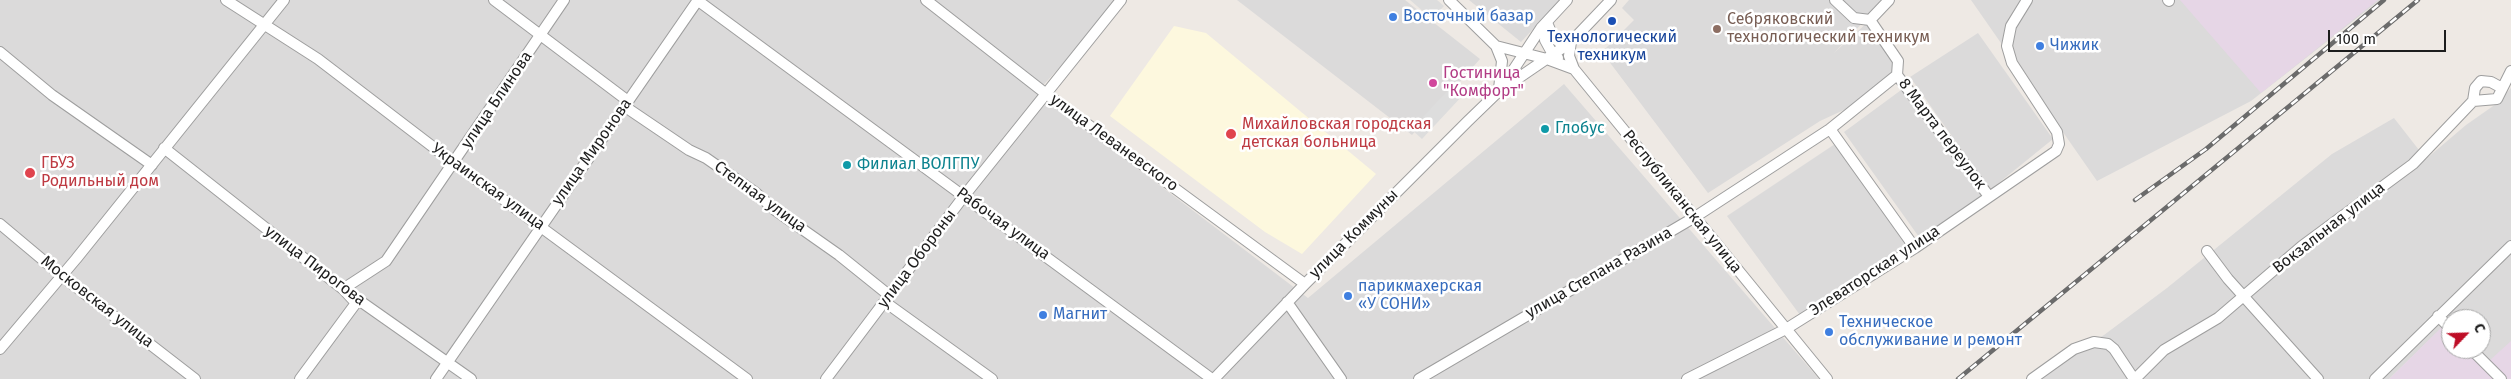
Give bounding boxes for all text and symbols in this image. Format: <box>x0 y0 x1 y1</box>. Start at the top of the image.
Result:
place label: Восточный базар <box>1403 7 1534 27</box>
place label: Себряковский технологический техникум <box>1727 10 1930 48</box>
marker: Восточный базар <box>1387 11 1399 23</box>
marker: Технологический техникум <box>1606 15 1618 27</box>
scale bar <box>2331 20 2448 52</box>
marker: Себряковский технологический техникум <box>1711 23 1723 35</box>
place label: Технологический техникум <box>1547 28 1677 66</box>
text: 100 m <box>2336 30 2376 48</box>
place label: Чижик <box>2050 36 2099 56</box>
marker: Чижик <box>2034 40 2046 52</box>
street label: улица Блинова <box>457 48 537 152</box>
place label: Гостиница "Комфорт" <box>1443 64 1524 102</box>
street label: 8 Марта переулок <box>1894 75 1990 193</box>
marker: Гостиница "Комфорт" <box>1427 77 1439 89</box>
street label: улица Леваневского <box>1046 90 1182 196</box>
street label: улица Миронова <box>548 95 636 209</box>
place label: Михайловская городская детская больница <box>1242 115 1431 153</box>
place label: Глобус <box>1555 119 1605 139</box>
marker: Глобус <box>1539 123 1551 135</box>
marker: Михайловская городская детская больница <box>1224 127 1238 141</box>
street label: Республиканская улица <box>1618 127 1746 277</box>
street label: Украинская улица <box>427 139 549 235</box>
place label: ГБУЗ Родильный дом <box>41 154 159 192</box>
place label: Филиал ВОЛГПУ <box>857 155 979 175</box>
street label: Степная улица <box>710 157 810 237</box>
marker: Филиал ВОЛГПУ <box>841 159 853 171</box>
marker: ГБУЗ Родильный дом <box>23 166 37 180</box>
street label: Вокзальная улица <box>2269 178 2389 278</box>
street label: Рабочая улица <box>952 184 1054 264</box>
street label: улица Коммуны <box>1306 186 1402 282</box>
street label: улица Обороны <box>874 206 960 312</box>
street label: улица Пирогова <box>261 222 369 310</box>
street label: Элеваторская улица <box>1806 222 1944 320</box>
street label: улица Степана Разина <box>1522 223 1676 323</box>
street label: Московская улица <box>37 252 157 352</box>
place label: парикмахерская «У СОНИ» <box>1358 277 1482 315</box>
marker: парикмахерская «У СОНИ» <box>1342 290 1354 302</box>
place label: Магнит <box>1053 305 1107 325</box>
marker: Магнит <box>1037 309 1049 321</box>
north arrow <box>2441 309 2491 359</box>
place label: Техническое обслуживание и ремонт <box>1839 313 2022 351</box>
text: С <box>2470 321 2489 335</box>
marker: Техническое обслуживание и ремонт <box>1823 326 1835 338</box>

